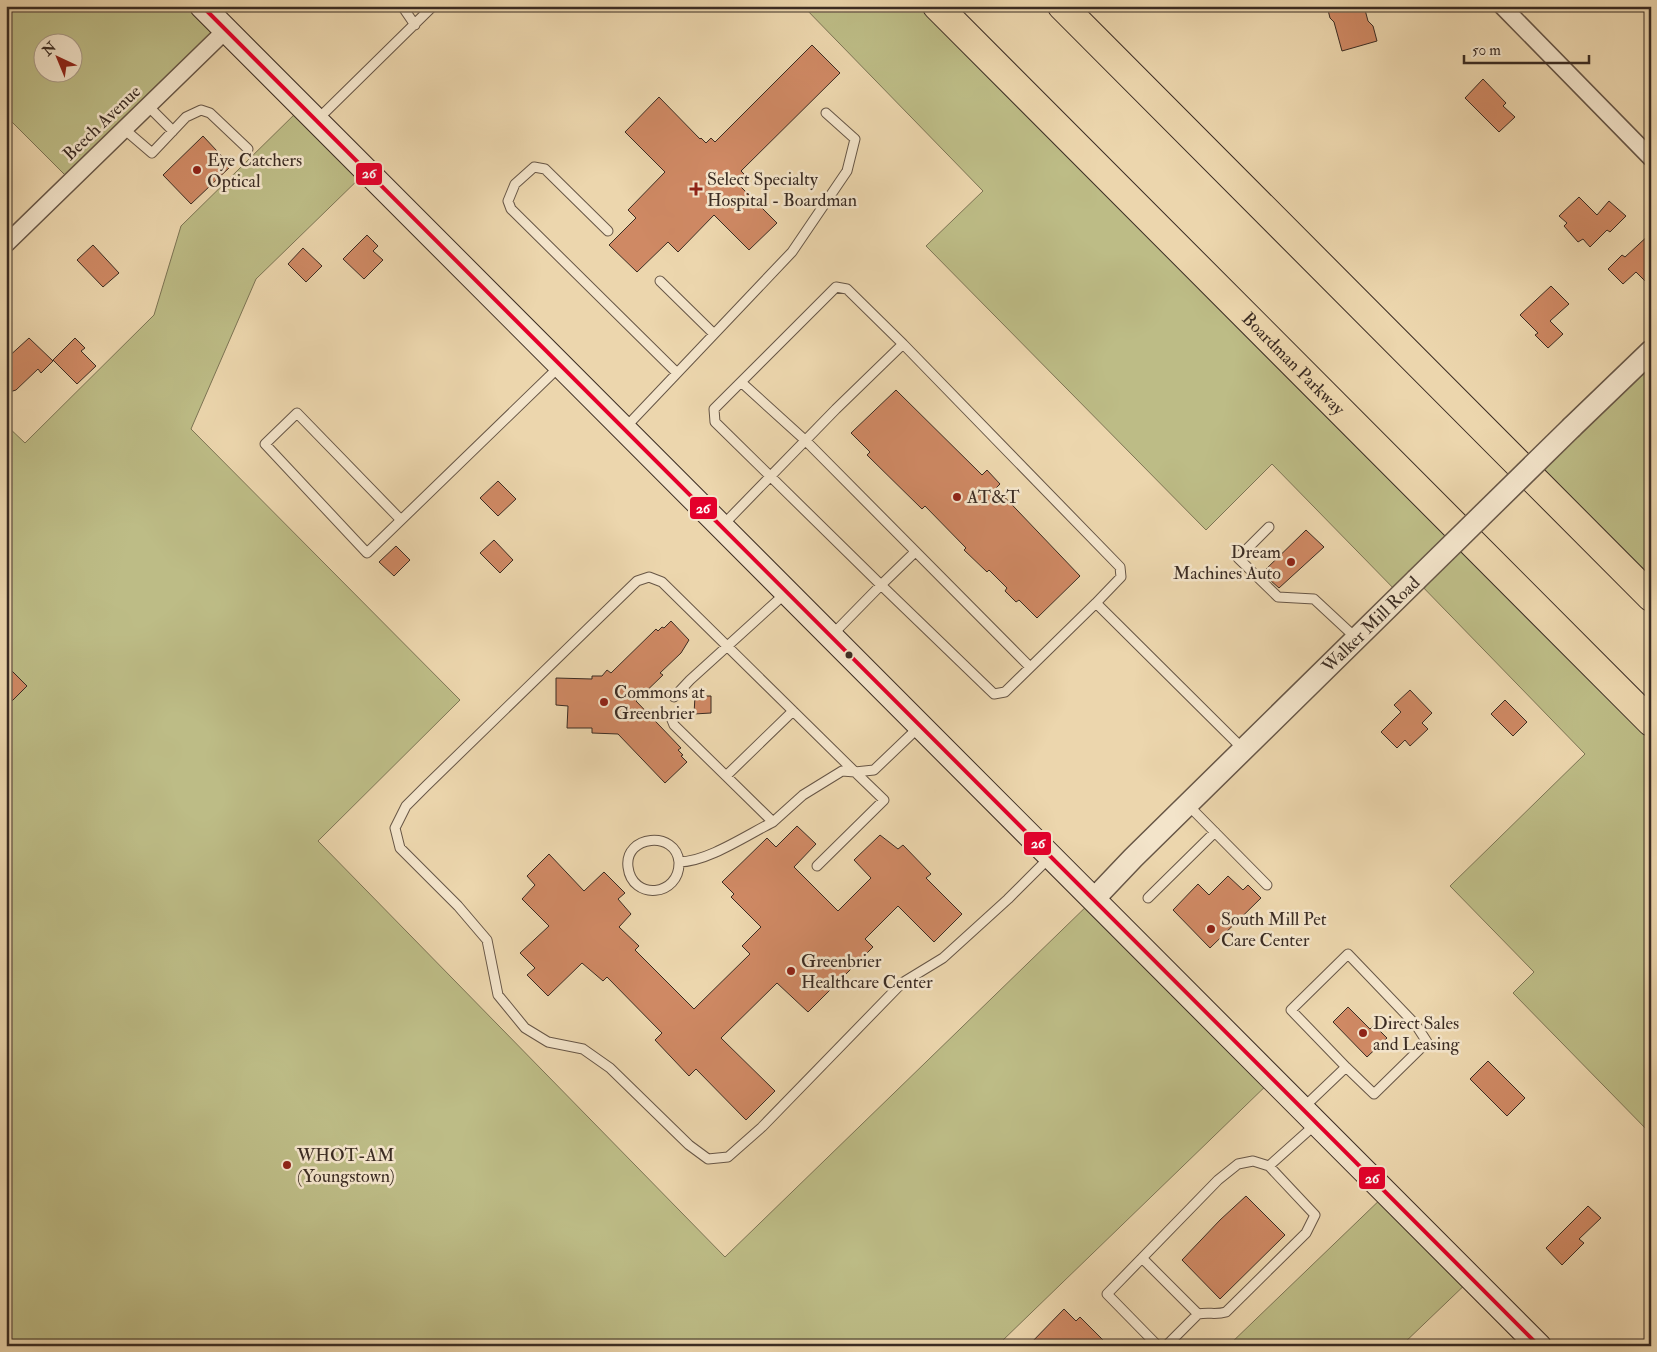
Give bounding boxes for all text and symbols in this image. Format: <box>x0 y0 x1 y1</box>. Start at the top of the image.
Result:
north arrow <box>32 32 82 82</box>
scale bar <box>1464 32 1590 64</box>
text: N <box>38 38 60 60</box>
text: 50 m <box>1472 41 1501 60</box>
street label: Beech Avenue <box>58 80 146 166</box>
place label: Eye Catchers Optical <box>207 149 302 193</box>
line badge: 26 <box>355 162 383 186</box>
marker: Eye Catchers Optical <box>191 164 203 176</box>
text: 26 <box>362 165 377 182</box>
place label: Select Specialty Hospital - Boardman <box>707 168 857 212</box>
marker: Select Specialty Hospital - Boardman <box>689 182 703 196</box>
street label: Boardman Parkway <box>1237 307 1351 421</box>
place label: AT&T <box>966 486 1020 509</box>
marker: AT&T <box>951 491 963 503</box>
line badge: 26 <box>689 496 718 520</box>
text: 26 <box>696 500 711 517</box>
place label: Dream Machines Auto <box>1173 541 1281 585</box>
marker: Dream Machines Auto <box>1285 556 1297 568</box>
street label: Walker Mill Road <box>1316 571 1425 678</box>
unlabelled marker <box>844 650 854 660</box>
place label: Commons at Greenbrier <box>614 681 705 725</box>
marker: Commons at Greenbrier <box>598 696 610 708</box>
line badge: 26 <box>1023 831 1052 856</box>
text: 26 <box>1031 835 1046 852</box>
place label: South Mill Pet Care Center <box>1221 908 1327 952</box>
marker: South Mill Pet Care Center <box>1205 923 1217 935</box>
place label: Greenbrier Healthcare Center <box>801 950 933 994</box>
marker: Greenbrier Healthcare Center <box>785 965 797 977</box>
place label: Direct Sales and Leasing <box>1373 1012 1460 1056</box>
marker: Direct Sales and Leasing <box>1357 1027 1369 1039</box>
place label: WHOT-AM (Youngstown) <box>296 1144 395 1188</box>
marker: WHOT-AM (Youngstown) <box>281 1159 293 1171</box>
line badge: 26 <box>1358 1166 1386 1190</box>
text: 26 <box>1365 1170 1380 1187</box>

